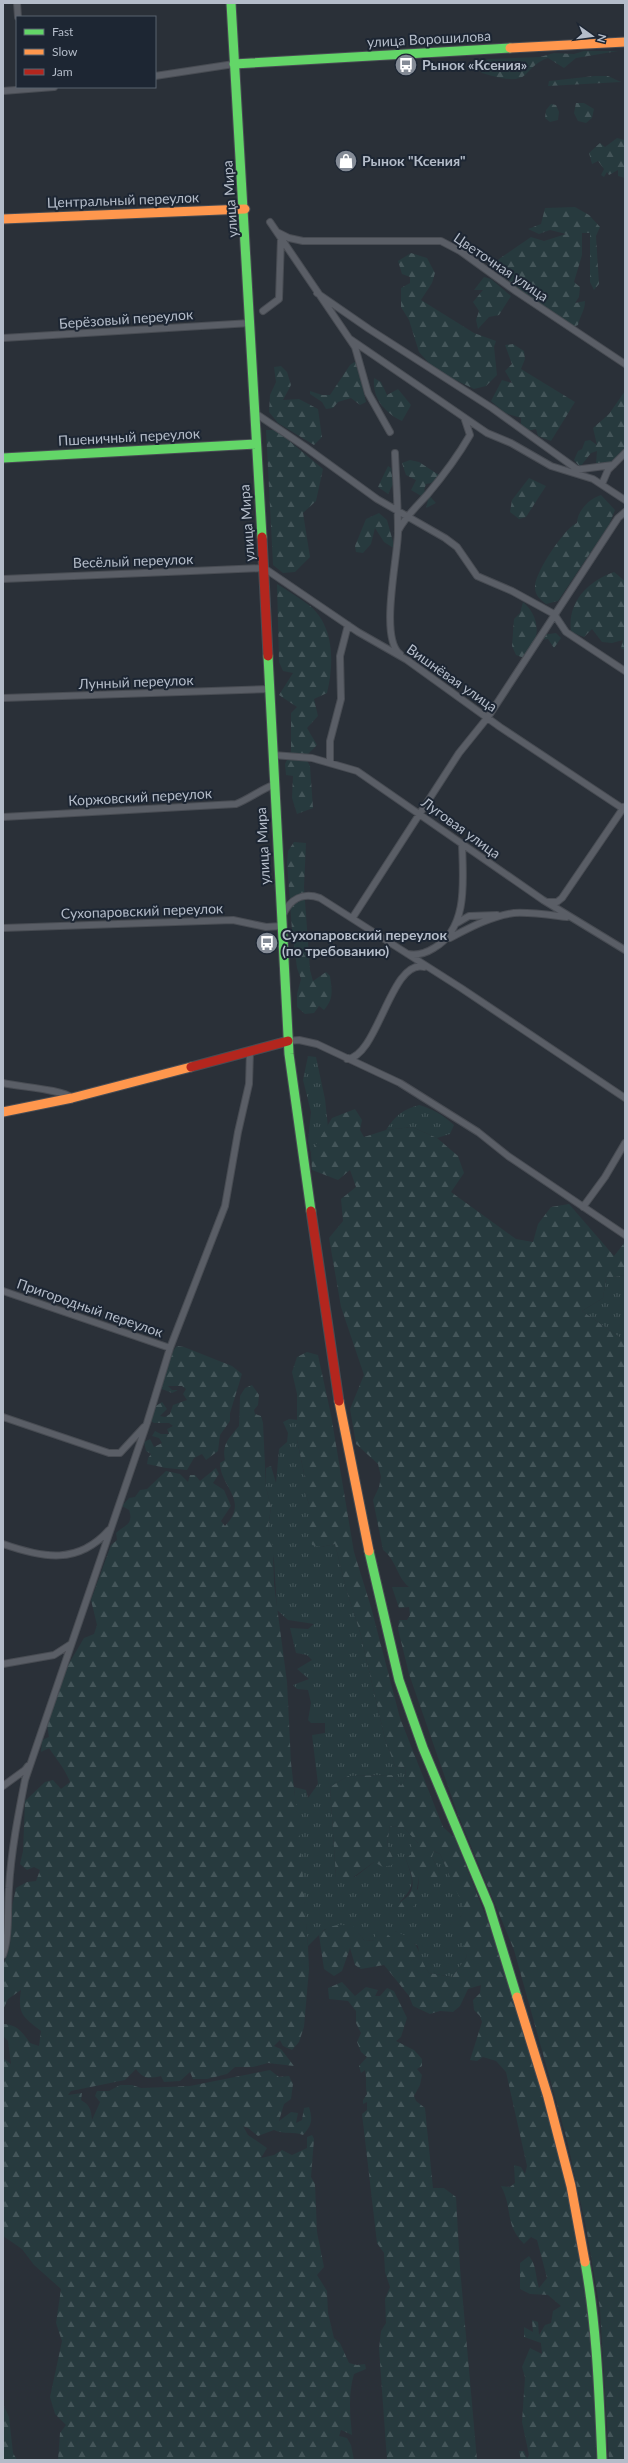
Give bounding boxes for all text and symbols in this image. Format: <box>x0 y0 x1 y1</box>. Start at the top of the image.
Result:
legend <box>16 16 156 88</box>
north arrow <box>572 16 612 56</box>
text: Fast <box>52 24 74 39</box>
street label: улица Ворошилова <box>367 27 491 50</box>
text: N <box>595 33 610 44</box>
text: Slow <box>52 44 78 59</box>
bus stop icon: Рынок «Ксения» <box>393 52 419 78</box>
place label: Рынок «Ксения» <box>422 56 527 73</box>
text: Jam <box>52 64 73 79</box>
shop icon: Рынок "Ксения" <box>333 148 359 174</box>
place label: Рынок "Ксения" <box>362 152 466 169</box>
street label: улица Мира <box>218 160 241 238</box>
street label: Центральный переулок <box>47 188 200 211</box>
street label: Цветочная улица <box>451 229 552 305</box>
street label: Берёзовый переулок <box>58 305 194 332</box>
street label: Пшеничный переулок <box>58 424 201 449</box>
street label: улица Мира <box>235 484 258 562</box>
street label: Весёлый переулок <box>72 550 194 571</box>
street label: Вишнёвая улица <box>404 640 501 715</box>
street label: Лунный переулок <box>77 671 194 692</box>
street label: Коржовский переулок <box>68 784 213 809</box>
street label: Луговая улица <box>418 793 504 862</box>
street label: улица Мира <box>252 807 273 885</box>
street label: Сухопаровский переулок <box>61 899 224 922</box>
place label: Сухопаровский переулок (по требованию) <box>282 926 447 959</box>
bus stop icon: Сухопаровский переулок (по требованию) <box>254 930 280 956</box>
street label: Пригородный переулок <box>15 1274 166 1341</box>

